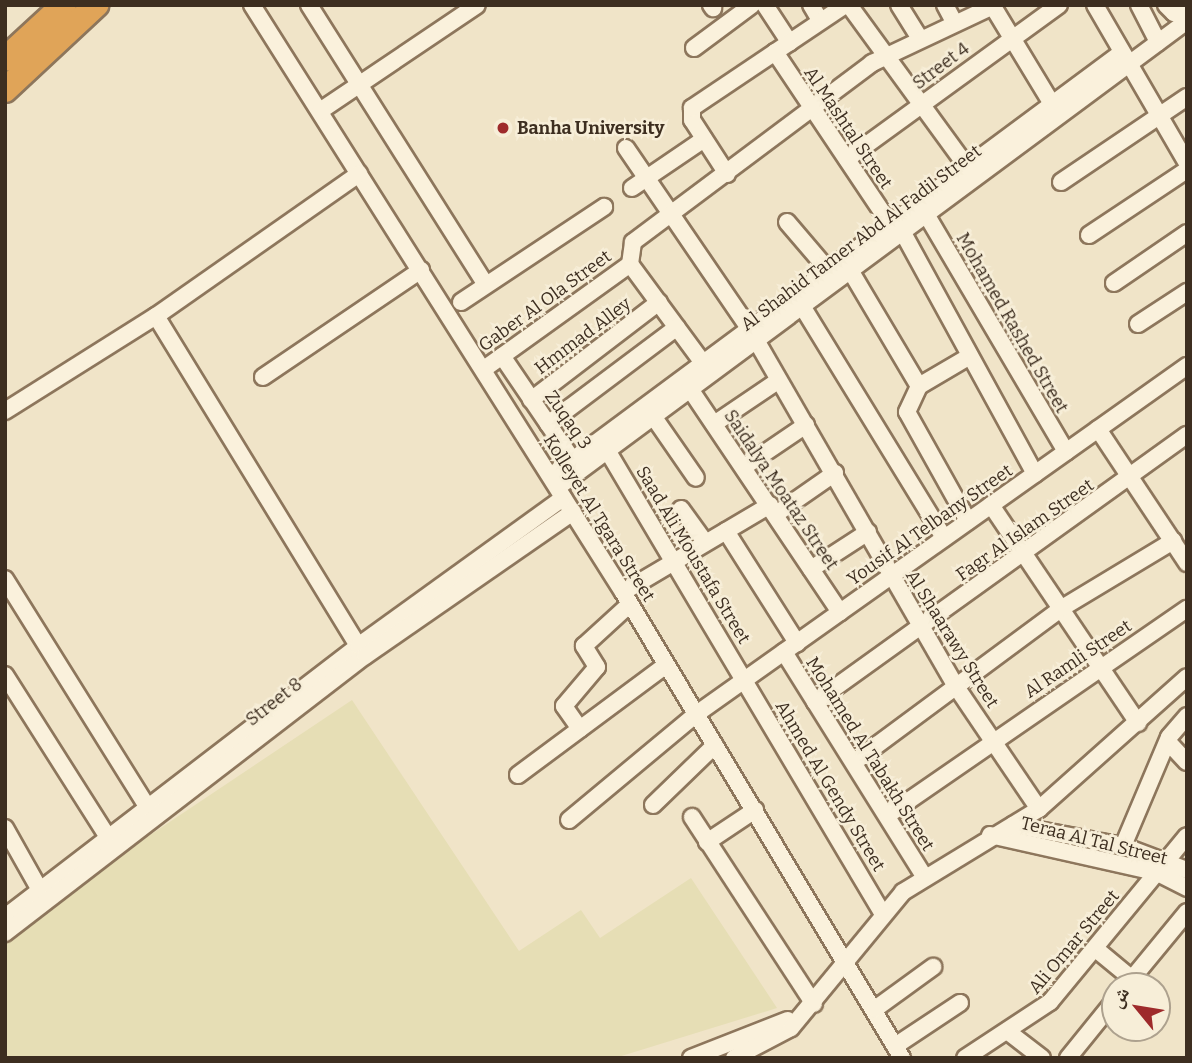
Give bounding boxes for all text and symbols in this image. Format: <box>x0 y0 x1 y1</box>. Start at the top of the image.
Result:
street label: Street 4 <box>909 38 973 94</box>
street label: Al Mashtal Street <box>799 63 897 193</box>
place label: Banha University <box>517 117 665 139</box>
marker: Banha University <box>495 120 511 136</box>
street label: Al Shahid Tamer Abd Al Fadil Street <box>736 140 986 336</box>
street label: Mohamed Rashed Street <box>952 229 1072 417</box>
street label: Gaber Al Ola Street <box>475 246 615 356</box>
street label: Hmmad Alley <box>531 293 635 379</box>
street label: Zuqaq 3 <box>540 387 596 453</box>
street label: Saidalya Moataz Street <box>719 406 843 574</box>
street label: Kolleyet Al Tgara Street <box>539 430 659 606</box>
street label: Yousif Al Telbany Street <box>843 460 1017 590</box>
street label: Saad Ali Moustafa Street <box>631 462 755 648</box>
street label: Fagr Al Islam Street <box>952 474 1098 586</box>
street label: Al Shaarawy Street <box>901 566 1003 712</box>
street label: Al Ramli Street <box>1020 615 1136 703</box>
street label: Mohamed Al Tabakh Street <box>801 653 939 855</box>
street label: Street 8 <box>242 673 306 731</box>
street label: Ahmed Al Gendy Street <box>770 697 890 875</box>
street label: Teraa Al Tal Street <box>1018 812 1170 870</box>
street label: Ali Omar Street <box>1024 886 1124 998</box>
north arrow <box>1101 972 1171 1042</box>
text: ش <box>1104 983 1134 1012</box>

